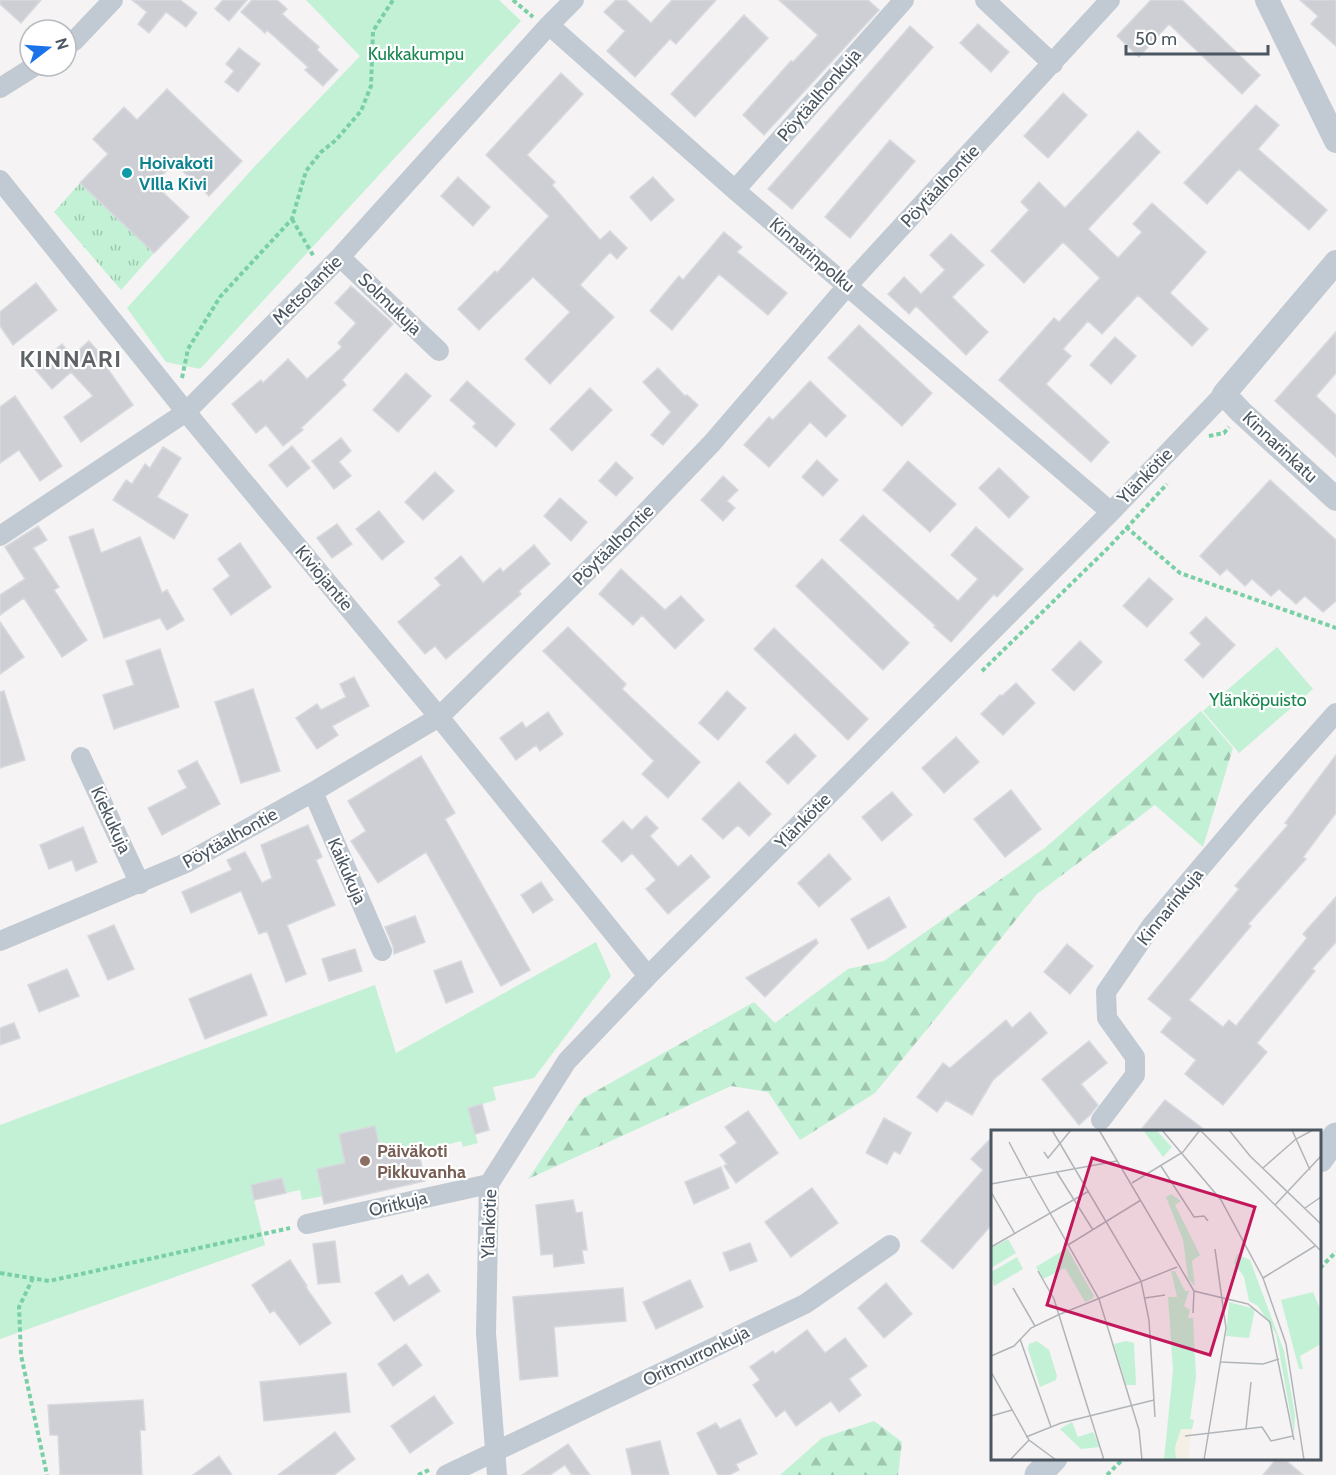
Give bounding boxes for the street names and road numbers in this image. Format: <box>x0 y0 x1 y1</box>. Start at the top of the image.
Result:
street label: Pöytäalhonkuja <box>773 44 866 146</box>
street label: Pöytäalhontie <box>896 140 984 232</box>
street label: Kinnarinpolku <box>765 213 859 297</box>
street label: Metsolantie <box>268 251 346 329</box>
street label: Solmukuja <box>354 268 427 340</box>
street label: Kinnarinkatu <box>1238 407 1322 487</box>
street label: Ylänkötie <box>1112 443 1177 509</box>
street label: Pöytäalhontie <box>568 500 658 590</box>
street label: Kiviojantie <box>290 541 358 615</box>
street label: Kiekukuja <box>86 783 136 857</box>
street label: Ylänkötie <box>770 789 835 854</box>
street label: Pöytäalhontie <box>179 803 281 873</box>
street label: Kaikukuja <box>323 835 371 908</box>
street label: Kinnarinkuja <box>1132 864 1208 950</box>
street label: Oritkuja <box>367 1187 430 1221</box>
street label: Ylänkötie <box>477 1189 501 1260</box>
street label: Oritmurronkuja <box>639 1321 753 1391</box>

